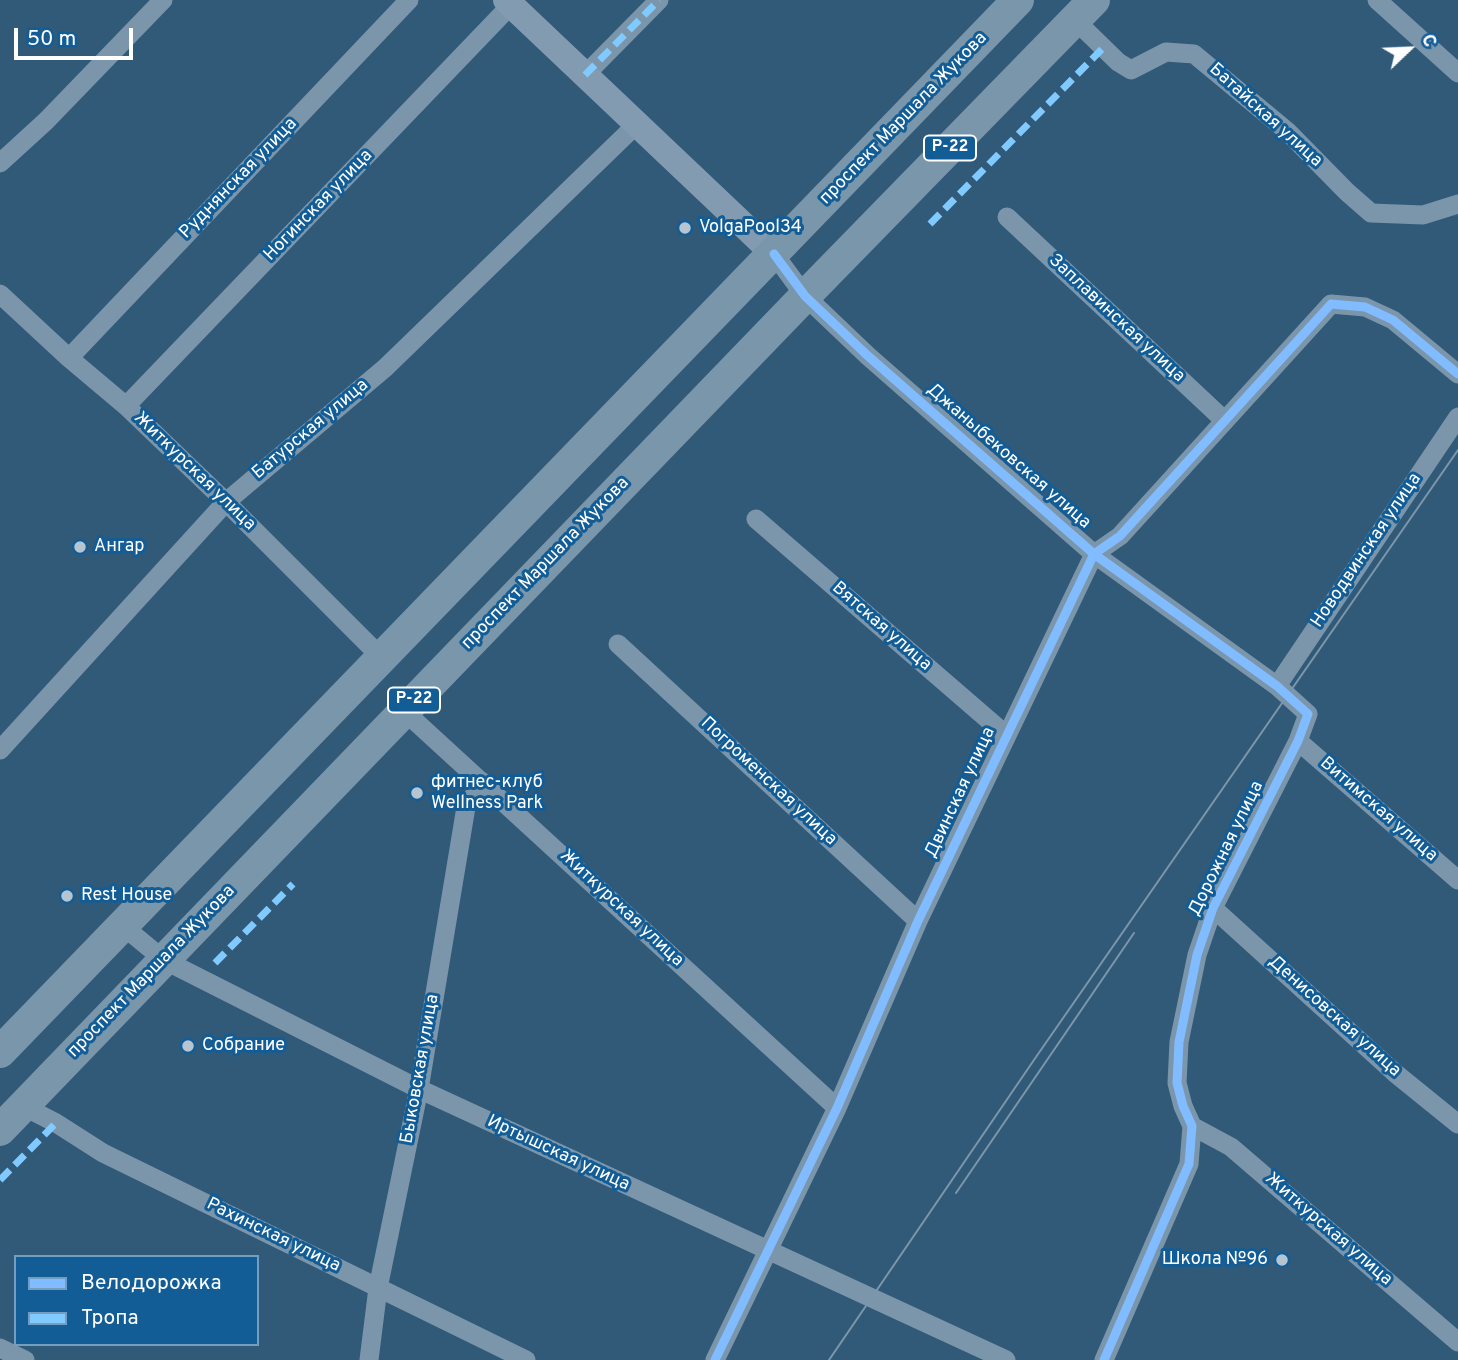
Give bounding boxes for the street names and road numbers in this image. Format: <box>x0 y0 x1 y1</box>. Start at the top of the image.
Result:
street label: проспект Маршала Жукова <box>816 28 992 210</box>
street label: Батайская улица <box>1204 59 1326 173</box>
street label: Руднянская улица <box>176 114 302 244</box>
road number: Р-22 <box>924 136 976 160</box>
street label: Ногинская улица <box>260 146 378 266</box>
street label: Заплавинская улица <box>1043 250 1189 388</box>
street label: Батурская улица <box>249 375 373 485</box>
street label: Джаныбековская улица <box>921 380 1095 534</box>
street label: Житкурская улица <box>128 408 260 536</box>
street label: Новодвинская улица <box>1307 470 1427 632</box>
street label: проспект Маршала Жукова <box>458 473 634 655</box>
street label: Вятская улица <box>827 578 935 676</box>
road number: Р-22 <box>388 688 440 712</box>
street label: Погроменская улица <box>695 713 841 851</box>
street label: Двинская улица <box>921 724 1001 862</box>
street label: Витимская улица <box>1315 753 1441 867</box>
street label: Дорожная улица <box>1185 778 1269 920</box>
street label: Житкурская улица <box>555 846 687 972</box>
street label: проспект Маршала Жукова <box>64 881 240 1063</box>
street label: Денисовская улица <box>1263 952 1405 1082</box>
street label: Быковская улица <box>397 993 445 1145</box>
street label: Иртышская улица <box>483 1111 633 1197</box>
street label: Житкурская улица <box>1260 1169 1396 1291</box>
street label: Рахинская улица <box>202 1194 344 1278</box>

